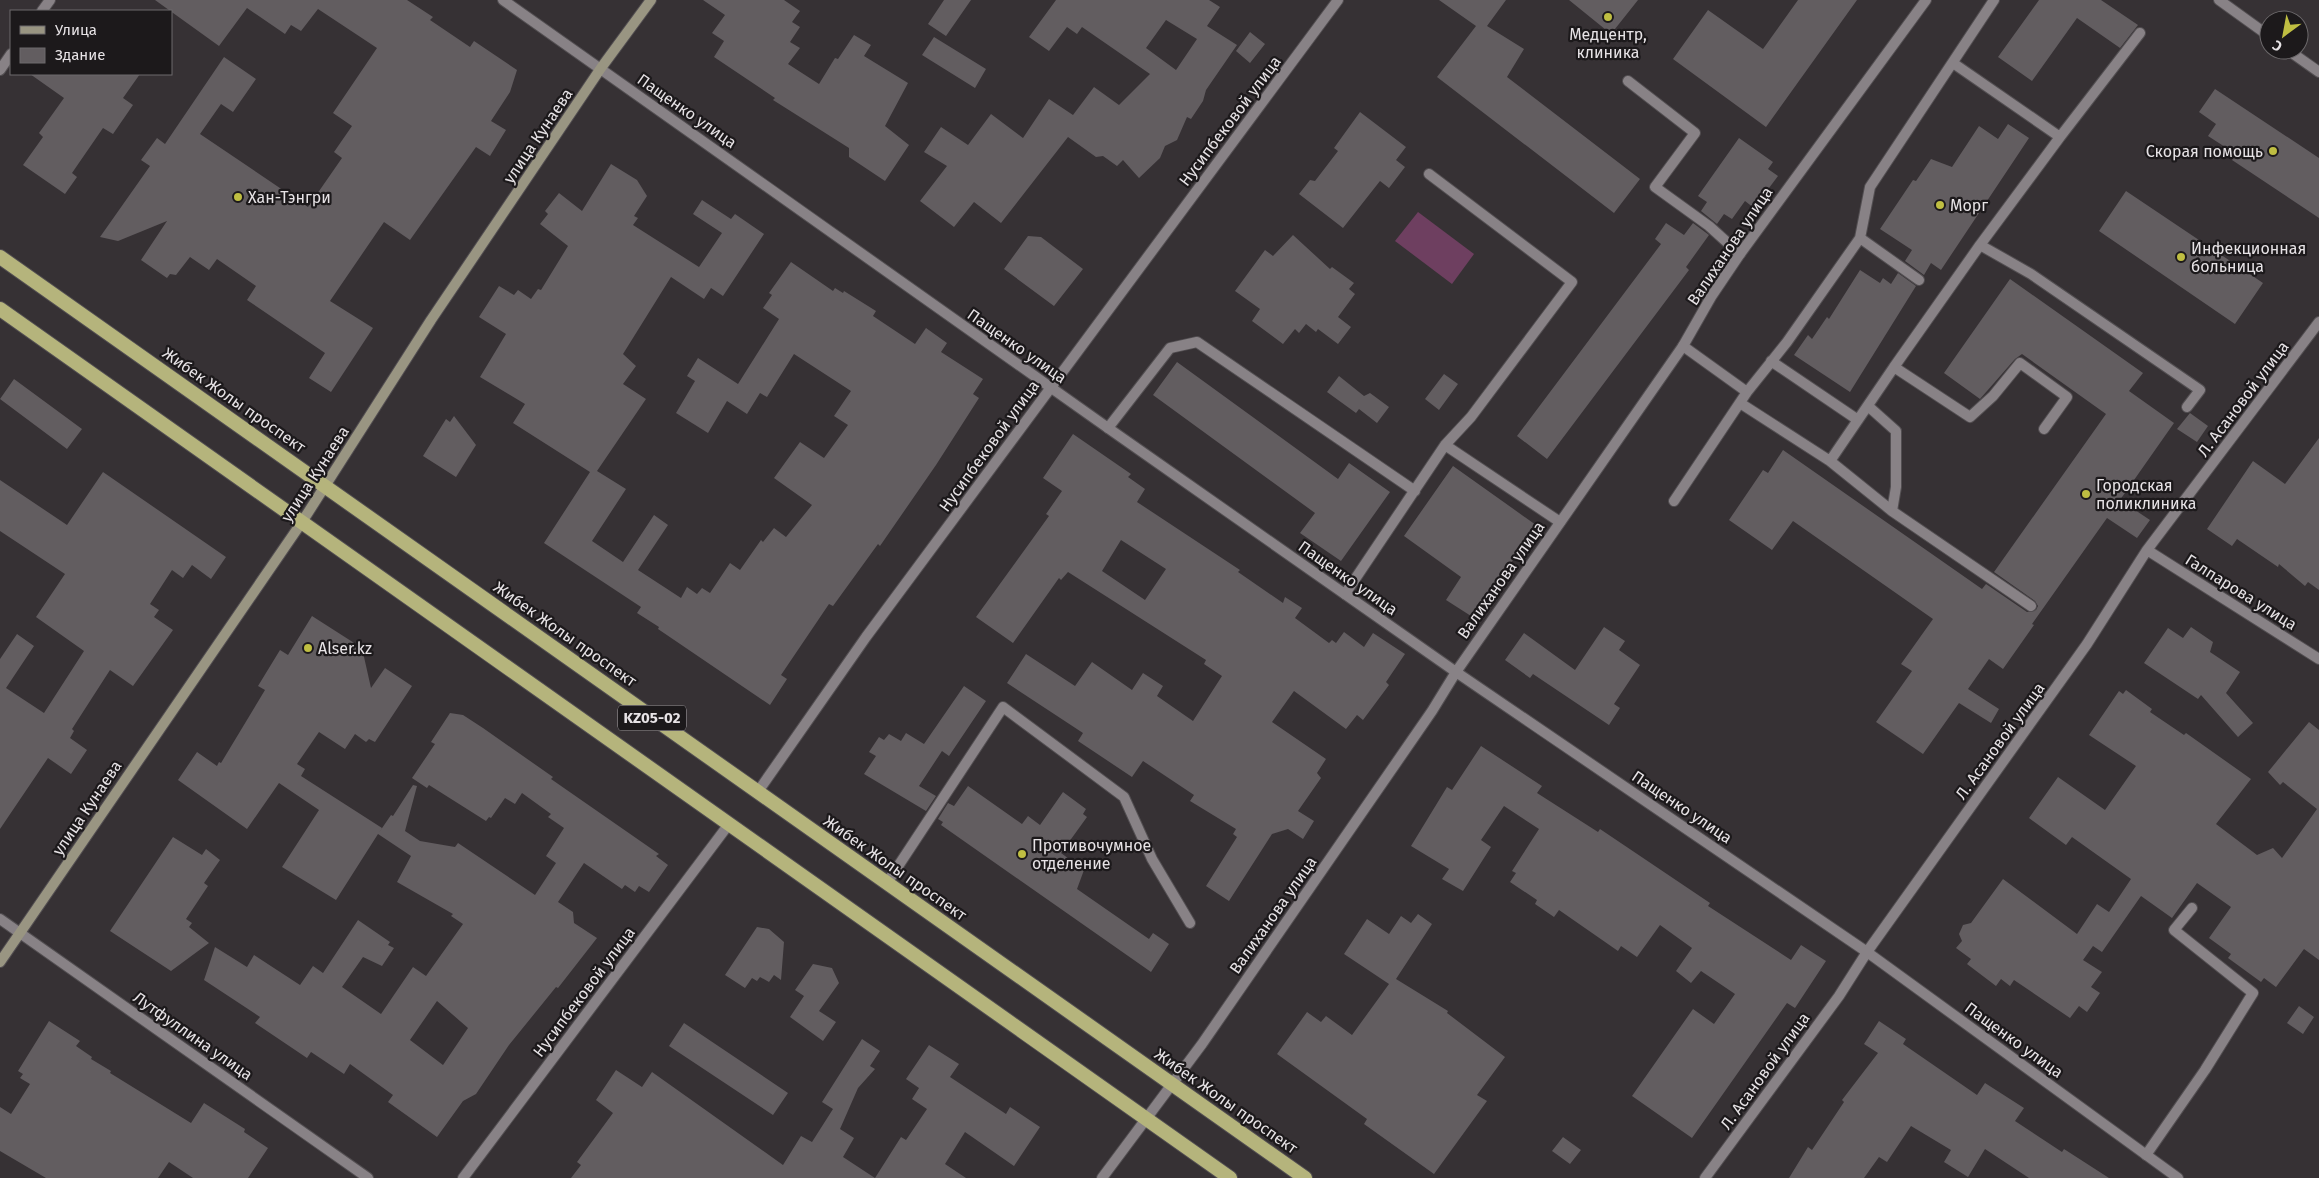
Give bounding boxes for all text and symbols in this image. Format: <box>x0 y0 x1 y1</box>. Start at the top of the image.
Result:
legend <box>10 10 172 75</box>
north arrow <box>2259 10 2309 60</box>
marker: Медцентр, клиника <box>1602 11 1614 23</box>
text: Улица <box>55 21 97 39</box>
place label: Медцентр, клиника <box>1569 25 1647 62</box>
text: С <box>2269 36 2285 55</box>
text: Здание <box>55 46 105 64</box>
street label: Нусипбековой улица <box>1175 52 1285 190</box>
street label: Пащенко улица <box>634 70 740 152</box>
street label: улица Кунаева <box>499 85 577 187</box>
place label: Скорая помощь <box>2146 142 2263 161</box>
marker: Скорая помощь <box>2267 145 2279 157</box>
street label: Валиханова улица <box>1683 183 1777 309</box>
place label: Хан-Тэнгри <box>248 188 331 207</box>
marker: Хан-Тэнгри <box>232 191 244 203</box>
place label: Морг <box>1950 196 1988 215</box>
marker: Морг <box>1934 199 1946 211</box>
place label: Инфекционная больница <box>2191 239 2306 276</box>
marker: Инфекционная больница <box>2175 251 2187 263</box>
street label: Пащенко улица <box>964 305 1070 387</box>
street label: Л. Асановой улица <box>2193 338 2293 460</box>
street label: Жибек Жолы проспект <box>159 343 310 457</box>
street label: Нусипбековой улица <box>935 377 1043 515</box>
street label: улица Кунаева <box>277 423 353 525</box>
place label: Городская поликлиника <box>2096 476 2196 513</box>
marker: Городская поликлиника <box>2080 488 2092 500</box>
street label: Валиханова улица <box>1453 518 1549 642</box>
street label: Пащенко улица <box>1295 537 1401 619</box>
street label: Галпарова улица <box>2182 550 2300 634</box>
street label: Жибек Жолы проспект <box>490 577 641 691</box>
place label: Alser.kz <box>318 639 372 658</box>
marker: Alser.kz <box>302 642 314 654</box>
street label: Л. Асановой улица <box>1951 679 2049 803</box>
road number: KZ05-02 <box>618 706 686 730</box>
street label: улица Кунаева <box>48 757 126 859</box>
street label: Пащенко улица <box>1628 767 1736 847</box>
street label: Жибек Жолы проспект <box>820 811 971 925</box>
place label: Противочумное отделение <box>1032 836 1151 873</box>
marker: Противочумное отделение <box>1016 848 1028 860</box>
street label: Валиханова улица <box>1225 853 1321 977</box>
street label: Нусипбековой улица <box>529 923 639 1061</box>
street label: Лутфуллина улица <box>130 988 256 1084</box>
street label: Пащенко улица <box>1961 998 2067 1082</box>
street label: Л. Асановой улица <box>1716 1009 1814 1133</box>
street label: Жибек Жолы проспект <box>1151 1044 1302 1158</box>

